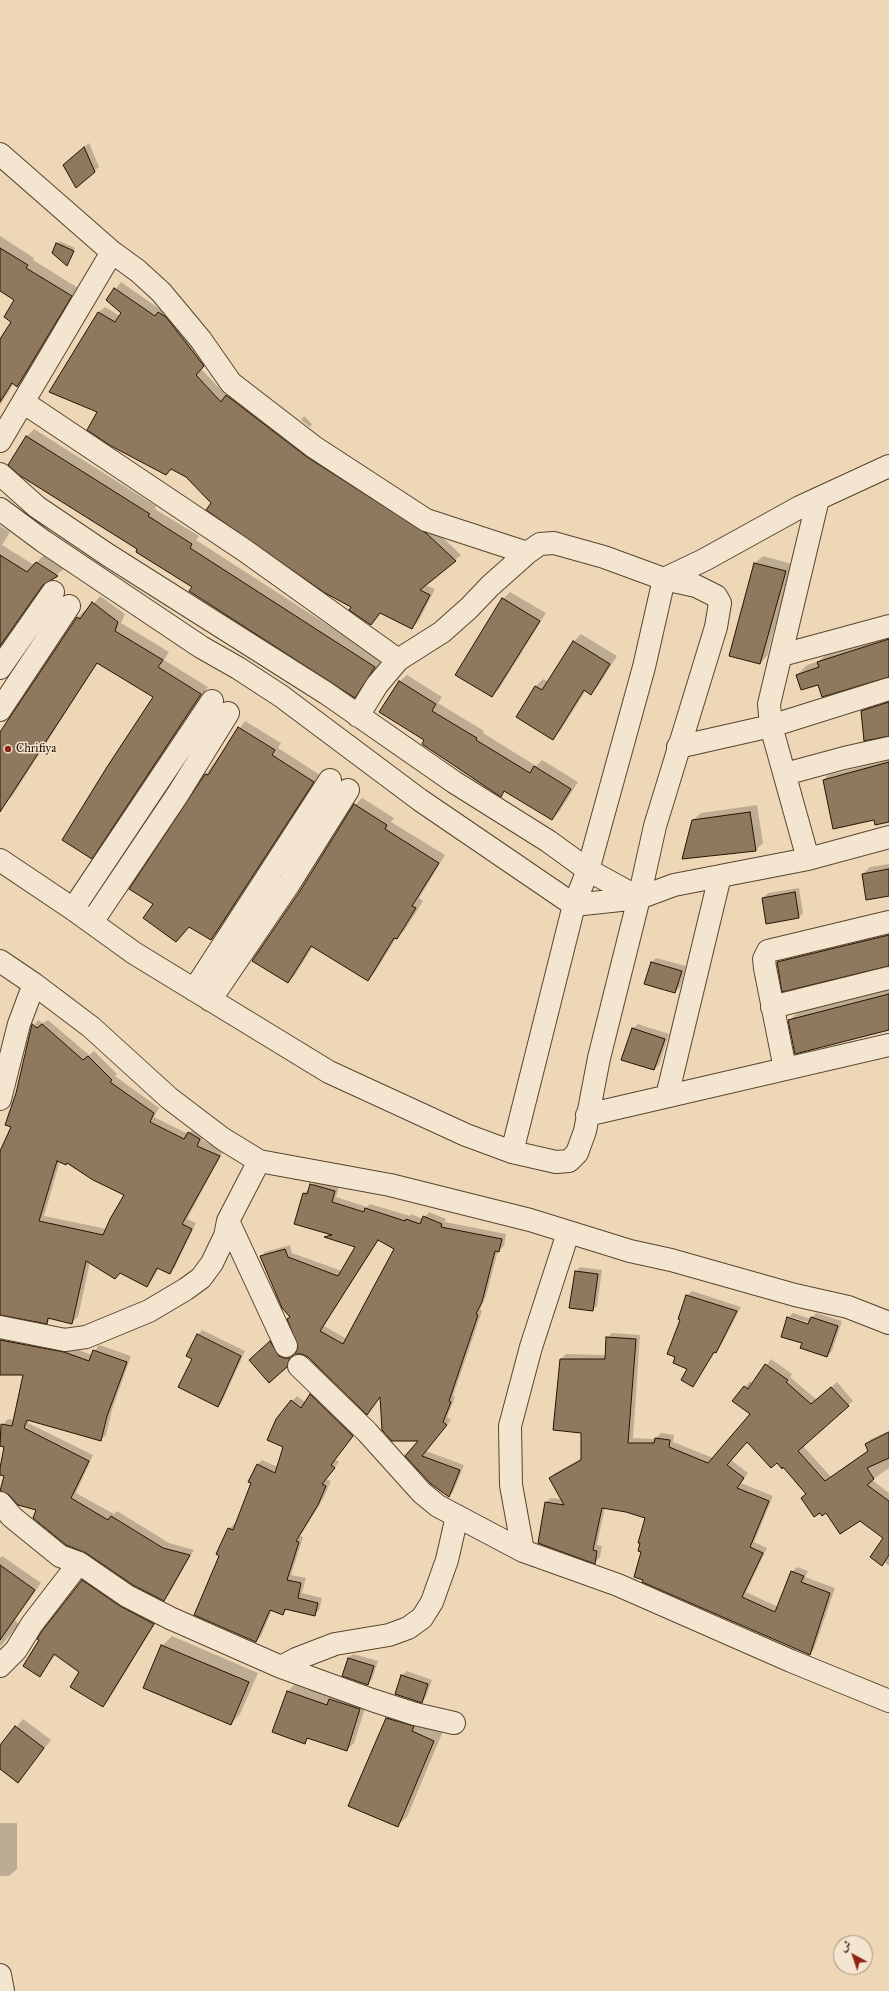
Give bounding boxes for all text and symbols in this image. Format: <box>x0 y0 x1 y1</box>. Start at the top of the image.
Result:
place label: Chrifiya <box>16 742 56 756</box>
marker: Chrifiya <box>3 744 13 754</box>
north arrow <box>833 1935 873 1975</box>
text: ش <box>837 1938 854 1955</box>

